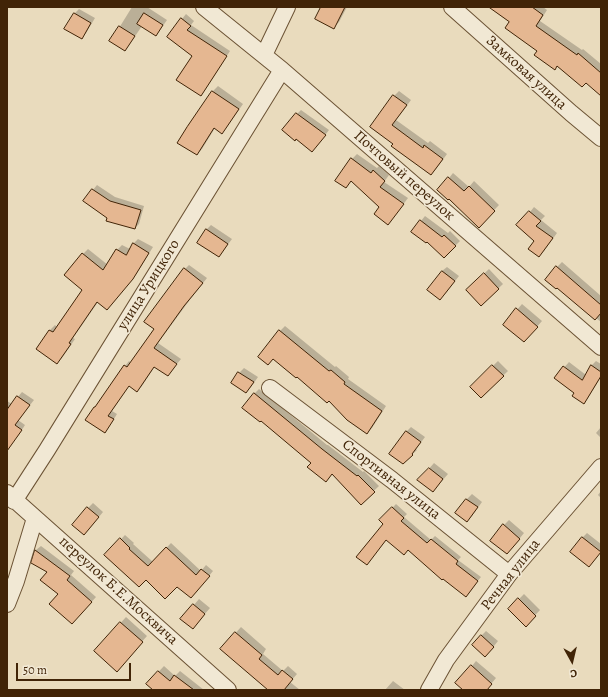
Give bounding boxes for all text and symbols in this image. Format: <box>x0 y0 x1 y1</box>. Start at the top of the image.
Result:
street label: Замковая улица <box>482 32 570 114</box>
street label: Почтовый переулок <box>350 127 458 225</box>
street label: улица Урицкого <box>114 236 184 334</box>
street label: Спортивная улица <box>338 436 444 524</box>
street label: переулок Б.Е.Москвича <box>55 533 181 649</box>
street label: Речная улица <box>478 536 544 614</box>
north arrow <box>552 641 592 681</box>
scale bar <box>18 655 133 681</box>
text: 50 m <box>23 662 47 678</box>
text: С <box>569 665 578 681</box>

